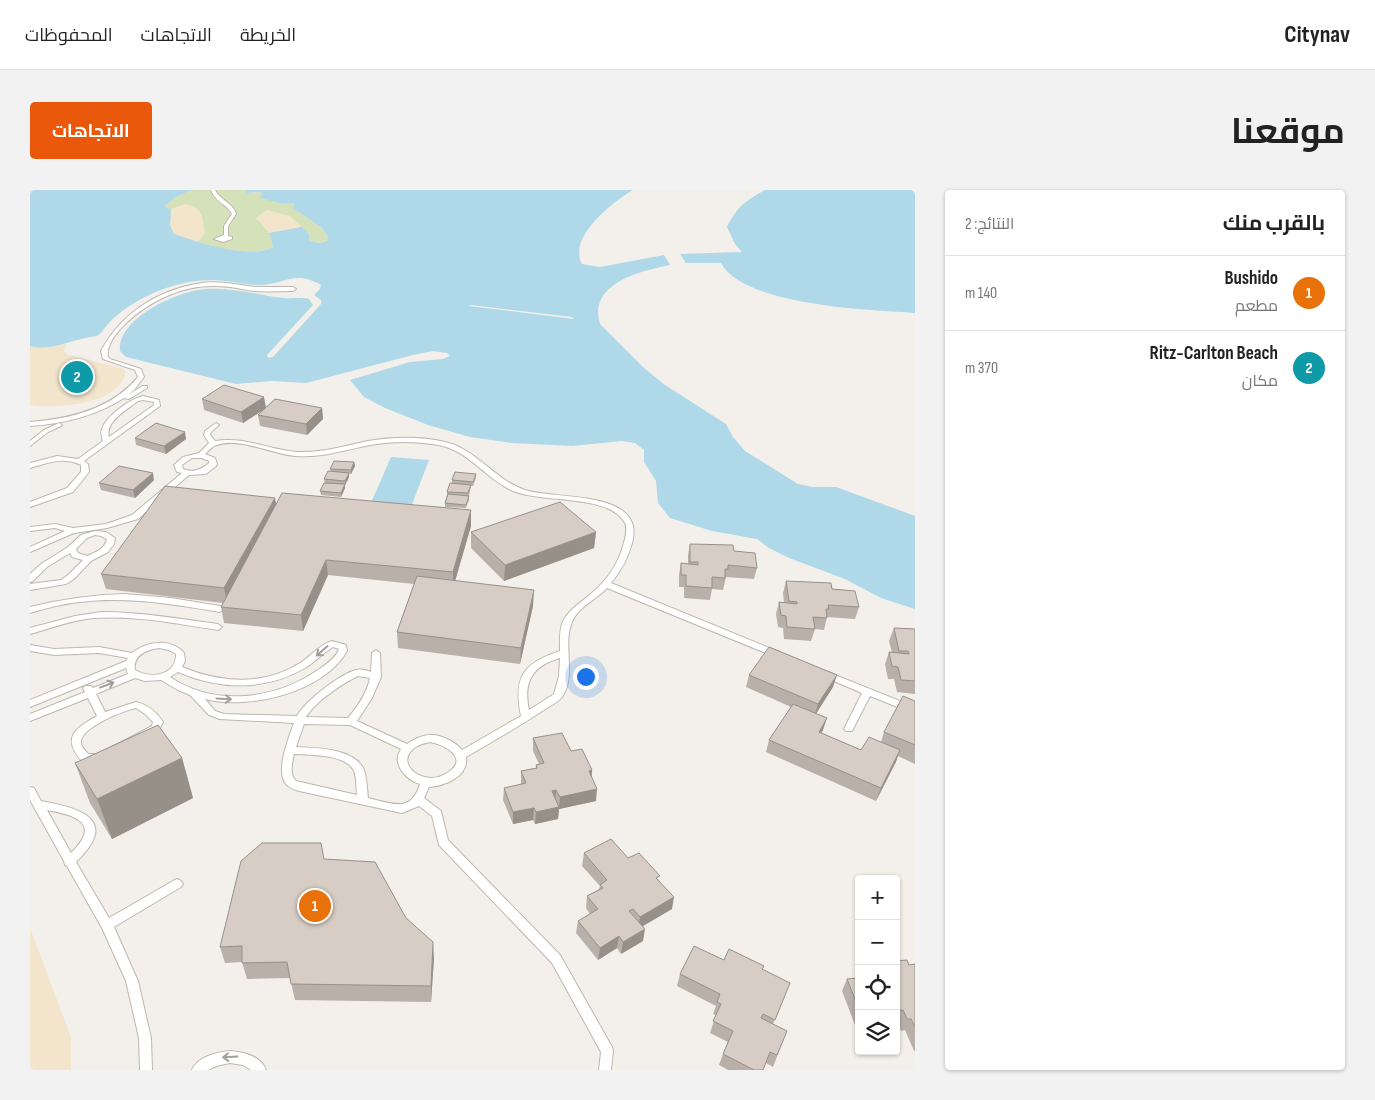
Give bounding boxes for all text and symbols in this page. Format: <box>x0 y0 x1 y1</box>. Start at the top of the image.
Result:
text: Citynav <box>1284 20 1350 49</box>
text: المحفوظات <box>25 25 113 46</box>
text: الاتجاهات <box>141 25 212 46</box>
text: الخريطة <box>240 25 296 46</box>
button: الاتجاهات <box>30 102 152 159</box>
text: موقعنا <box>1231 111 1345 154</box>
text: بالقرب منك <box>1223 211 1325 236</box>
text: النتائج: 2 <box>965 215 1014 234</box>
text: Bushido <box>1224 267 1278 290</box>
text: 140 m <box>965 284 997 303</box>
text: 1 <box>1306 284 1312 303</box>
text: مطعم <box>1235 297 1278 316</box>
text: Ritz-Carlton Beach <box>1150 342 1278 365</box>
pin: 2 <box>61 358 93 396</box>
text: 370 m <box>965 359 998 378</box>
text: 2 <box>1306 359 1313 378</box>
text: مكان <box>1242 372 1278 391</box>
one-way arrow <box>315 645 328 657</box>
your location <box>573 664 599 690</box>
one-way arrow <box>99 680 114 689</box>
one-way arrow <box>216 694 232 703</box>
map controls <box>855 875 900 1055</box>
button: + <box>855 875 900 920</box>
pin: 1 <box>299 887 331 925</box>
button: − <box>855 920 900 965</box>
button: locate <box>855 965 900 1010</box>
button: layers <box>855 1010 900 1055</box>
one-way arrow <box>222 1053 238 1062</box>

